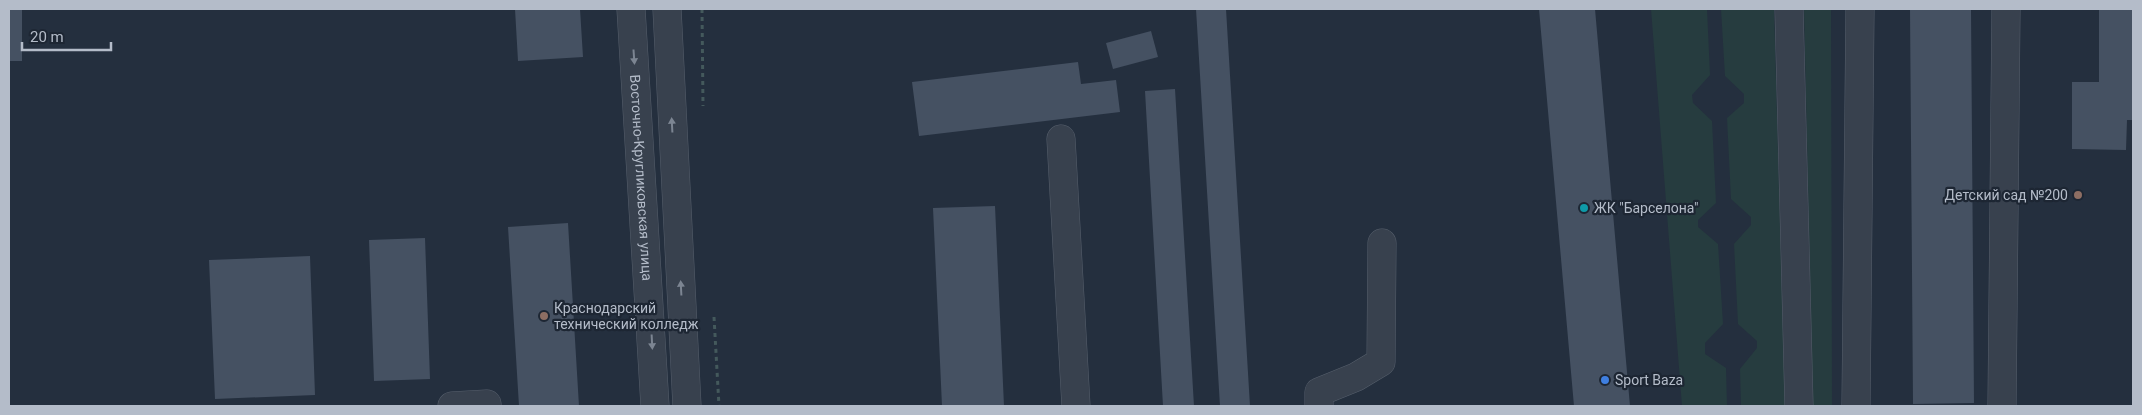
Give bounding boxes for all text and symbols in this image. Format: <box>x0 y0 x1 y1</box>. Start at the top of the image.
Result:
scale bar <box>22 20 111 52</box>
text: 20 m <box>30 28 64 46</box>
one-way arrow <box>631 50 639 66</box>
street label: Восточно-Кругликовская улица <box>627 74 655 281</box>
one-way arrow <box>668 117 676 133</box>
place label: Детский сад №200 <box>1945 187 2068 203</box>
marker: Детский сад №200 <box>2072 189 2084 201</box>
place label: ЖК "Барселона" <box>1594 200 1699 216</box>
marker: ЖК "Барселона" <box>1578 202 1590 214</box>
one-way arrow <box>676 279 684 295</box>
place label: Краснодарский технический колледж <box>554 300 699 332</box>
marker: Краснодарский технический колледж <box>538 310 550 322</box>
one-way arrow <box>648 334 656 350</box>
place label: Sport Baza <box>1615 372 1683 388</box>
marker: Sport Baza <box>1599 374 1611 386</box>

